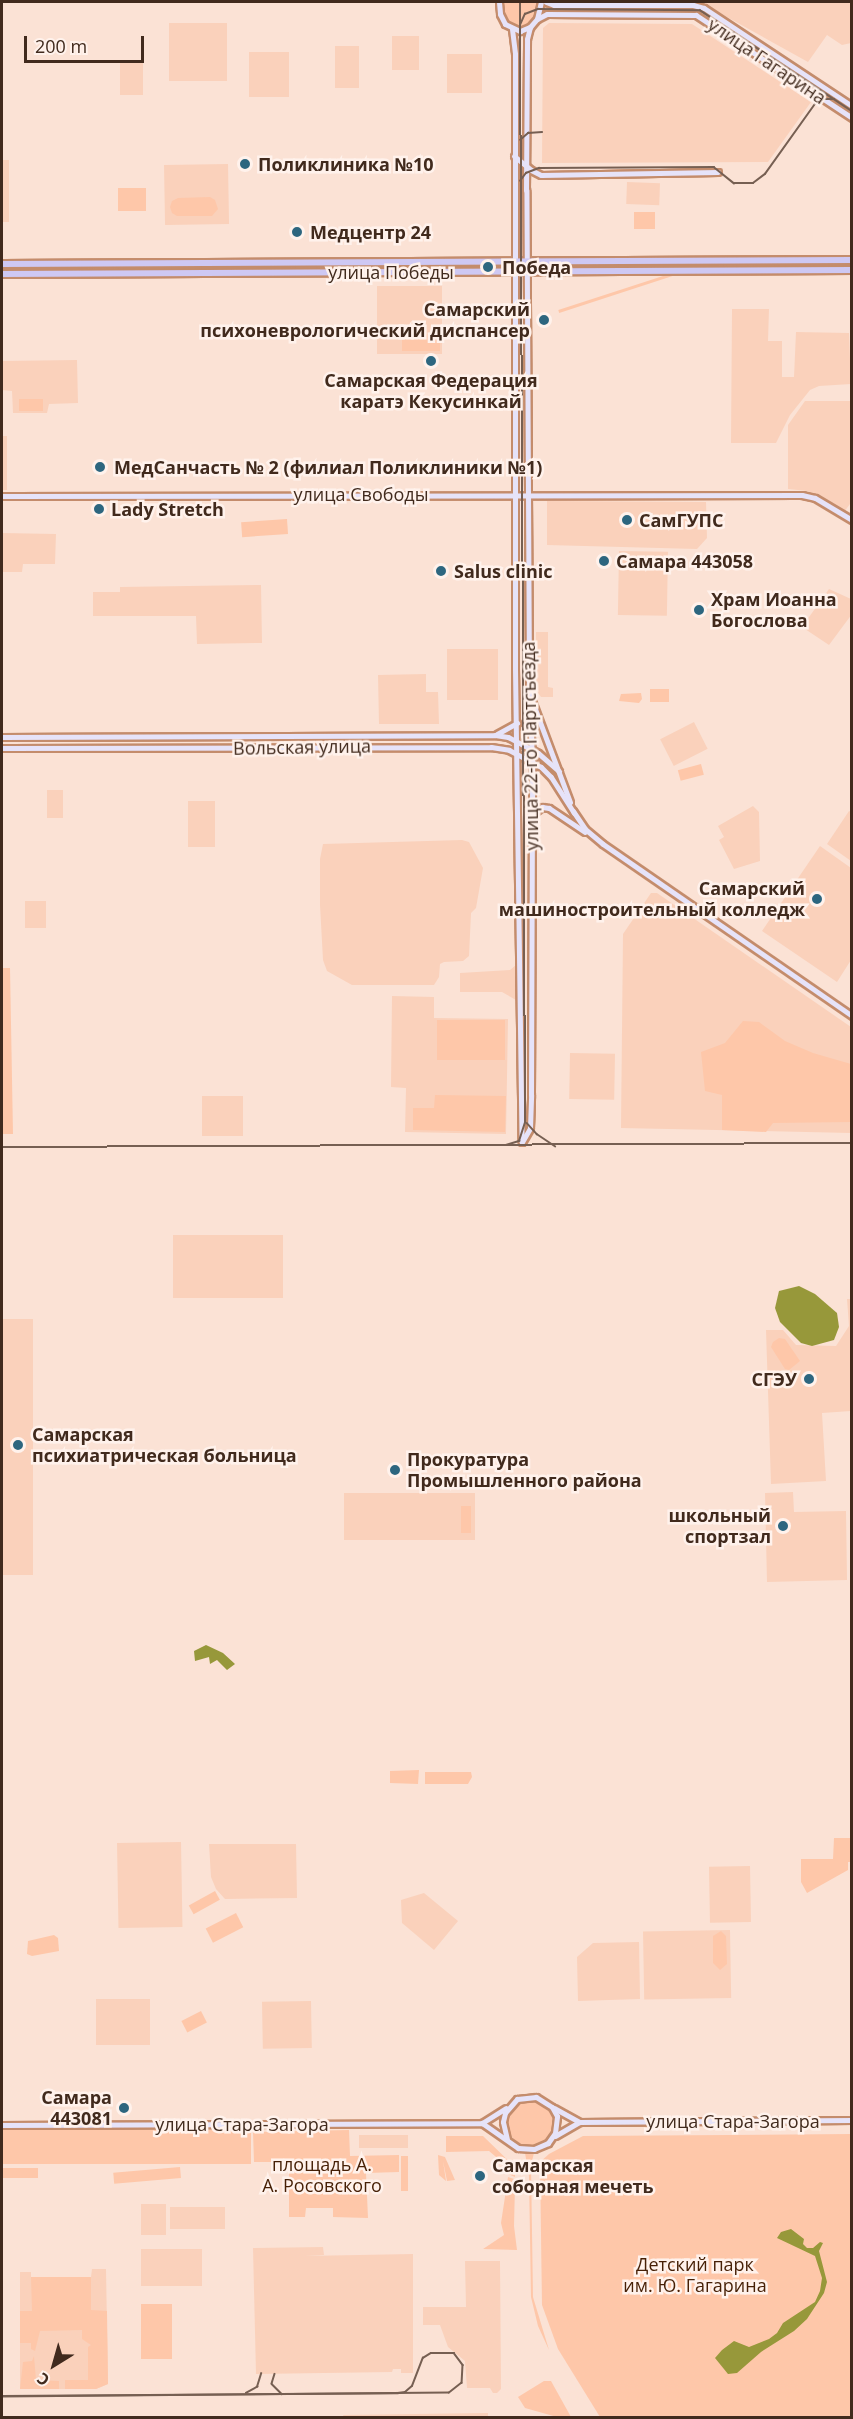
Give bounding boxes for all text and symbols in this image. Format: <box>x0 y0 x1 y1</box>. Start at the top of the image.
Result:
street label: улица Гагарина <box>704 14 830 108</box>
scale bar <box>27 24 147 62</box>
text: 200 m <box>35 34 87 58</box>
place label: Поликлиника №10 <box>258 153 434 175</box>
marker: Поликлиника №10 <box>236 155 254 173</box>
place label: Медцентр 24 <box>310 221 431 243</box>
marker: Медцентр 24 <box>288 223 306 241</box>
place label: Победа <box>502 256 571 278</box>
marker: Победа <box>479 258 497 276</box>
street label: улица Победы <box>328 261 454 283</box>
place label: Самарский психоневрологический диспансер <box>200 299 530 342</box>
marker: Самарский психоневрологический диспансер <box>535 311 553 329</box>
marker: Самарская Федерация каратэ Кекусинкай <box>424 354 438 368</box>
place label: Самарская Федерация каратэ Кекусинкай <box>324 370 538 412</box>
place label: МедСанчасть № 2 (филиал Поликлиники №1) <box>114 456 542 478</box>
marker: МедСанчасть № 2 (филиал Поликлиники №1) <box>91 458 109 476</box>
street label: улица Свободы <box>294 483 428 505</box>
place label: Lady Stretch <box>111 498 224 520</box>
marker: Lady Stretch <box>92 502 106 516</box>
place label: СамГУПС <box>639 509 723 531</box>
marker: СамГУПС <box>620 513 634 527</box>
place label: Самара 443058 <box>616 550 753 572</box>
marker: Самара 443058 <box>597 554 611 568</box>
place label: Salus clinic <box>454 560 553 582</box>
marker: Salus clinic <box>432 562 450 580</box>
place label: Храм Иоанна Богослова <box>711 589 837 632</box>
marker: Храм Иоанна Богослова <box>692 603 706 617</box>
street label: улица 22-го Партсъезда <box>517 641 543 851</box>
street label: Вольская улица <box>233 735 371 759</box>
place label: Самарский машиностроительный колледж <box>499 878 805 920</box>
marker: Самарский машиностроительный колледж <box>810 892 824 906</box>
place label: СГЭУ <box>752 1368 797 1390</box>
marker: СГЭУ <box>802 1372 816 1386</box>
place label: Самарская психиатрическая больница <box>32 1424 297 1466</box>
marker: Самарская психиатрическая больница <box>9 1436 27 1454</box>
place label: Прокуратура Промышленного района <box>407 1449 642 1492</box>
marker: Прокуратура Промышленного района <box>388 1463 402 1477</box>
place label: школьный спортзал <box>668 1505 771 1547</box>
marker: школьный спортзал <box>776 1519 790 1533</box>
place label: Самара 443081 <box>41 2087 112 2130</box>
marker: Самара 443081 <box>117 2101 131 2115</box>
street label: улица Стара-Загора <box>646 2110 820 2132</box>
street label: улица Стара-Загора <box>155 2113 329 2135</box>
park label: площадь А. А. Росовского <box>262 2154 382 2196</box>
place label: Самарская соборная мечеть <box>492 2155 654 2198</box>
marker: Самарская соборная мечеть <box>473 2169 487 2183</box>
park label: Детский парк им. Ю. Гагарина <box>623 2254 767 2296</box>
north arrow <box>24 2335 84 2395</box>
text: С <box>32 2368 54 2391</box>

